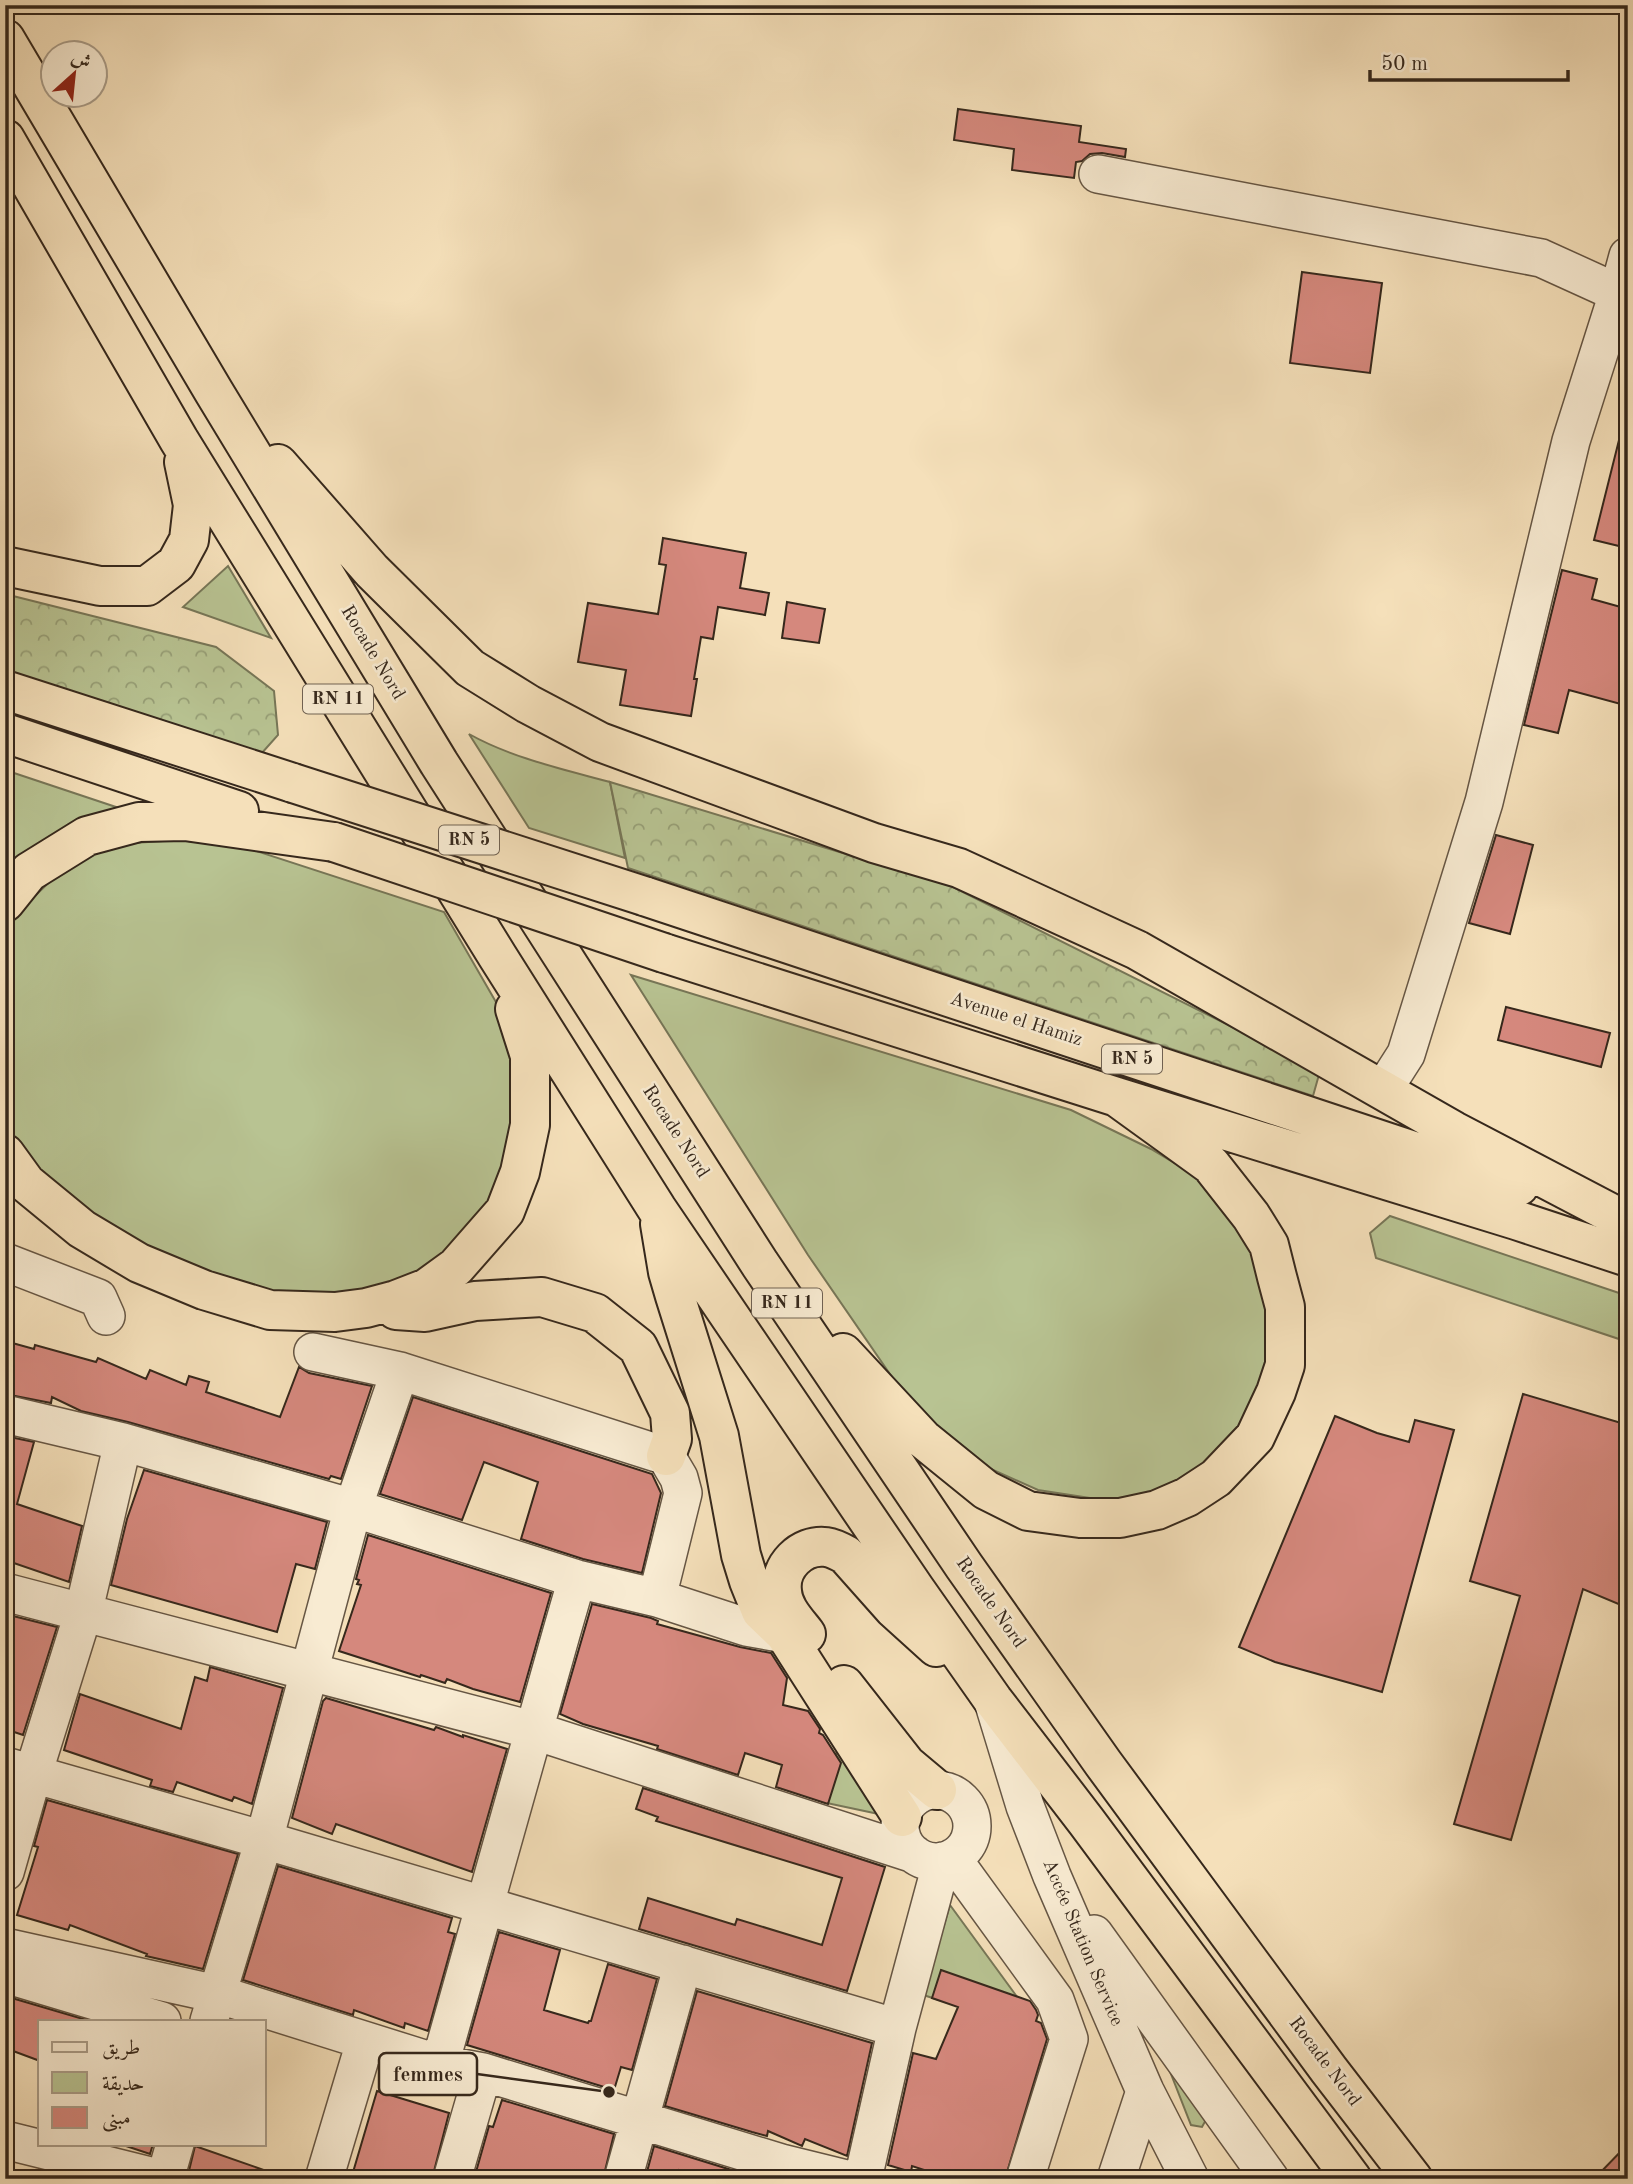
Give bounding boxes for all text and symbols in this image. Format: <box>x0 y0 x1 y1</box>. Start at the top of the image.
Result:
north arrow <box>38 38 108 108</box>
scale bar <box>1370 38 1568 82</box>
text: ش <box>68 48 93 74</box>
text: 50 m <box>1381 54 1428 75</box>
street label: Rocade Nord <box>336 602 408 704</box>
road number: RN 11 <box>303 684 373 714</box>
road number: RN 5 <box>439 826 499 854</box>
street label: Avenue el Hamiz <box>948 990 1084 1050</box>
road number: RN 5 <box>1102 1044 1162 1074</box>
street label: Rocade Nord <box>638 1082 712 1182</box>
road number: RN 11 <box>752 1288 822 1318</box>
street label: Rocade Nord <box>952 1554 1028 1652</box>
street label: Accée Station Service <box>1038 1857 1126 2029</box>
street label: Rocade Nord <box>1284 2014 1364 2110</box>
legend <box>38 2020 266 2146</box>
text: طريق <box>102 2038 140 2060</box>
callout: femmes <box>379 2053 477 2095</box>
text: femmes <box>393 2065 463 2086</box>
text: حديقة <box>102 2074 145 2096</box>
text: مبنى <box>102 2108 131 2132</box>

